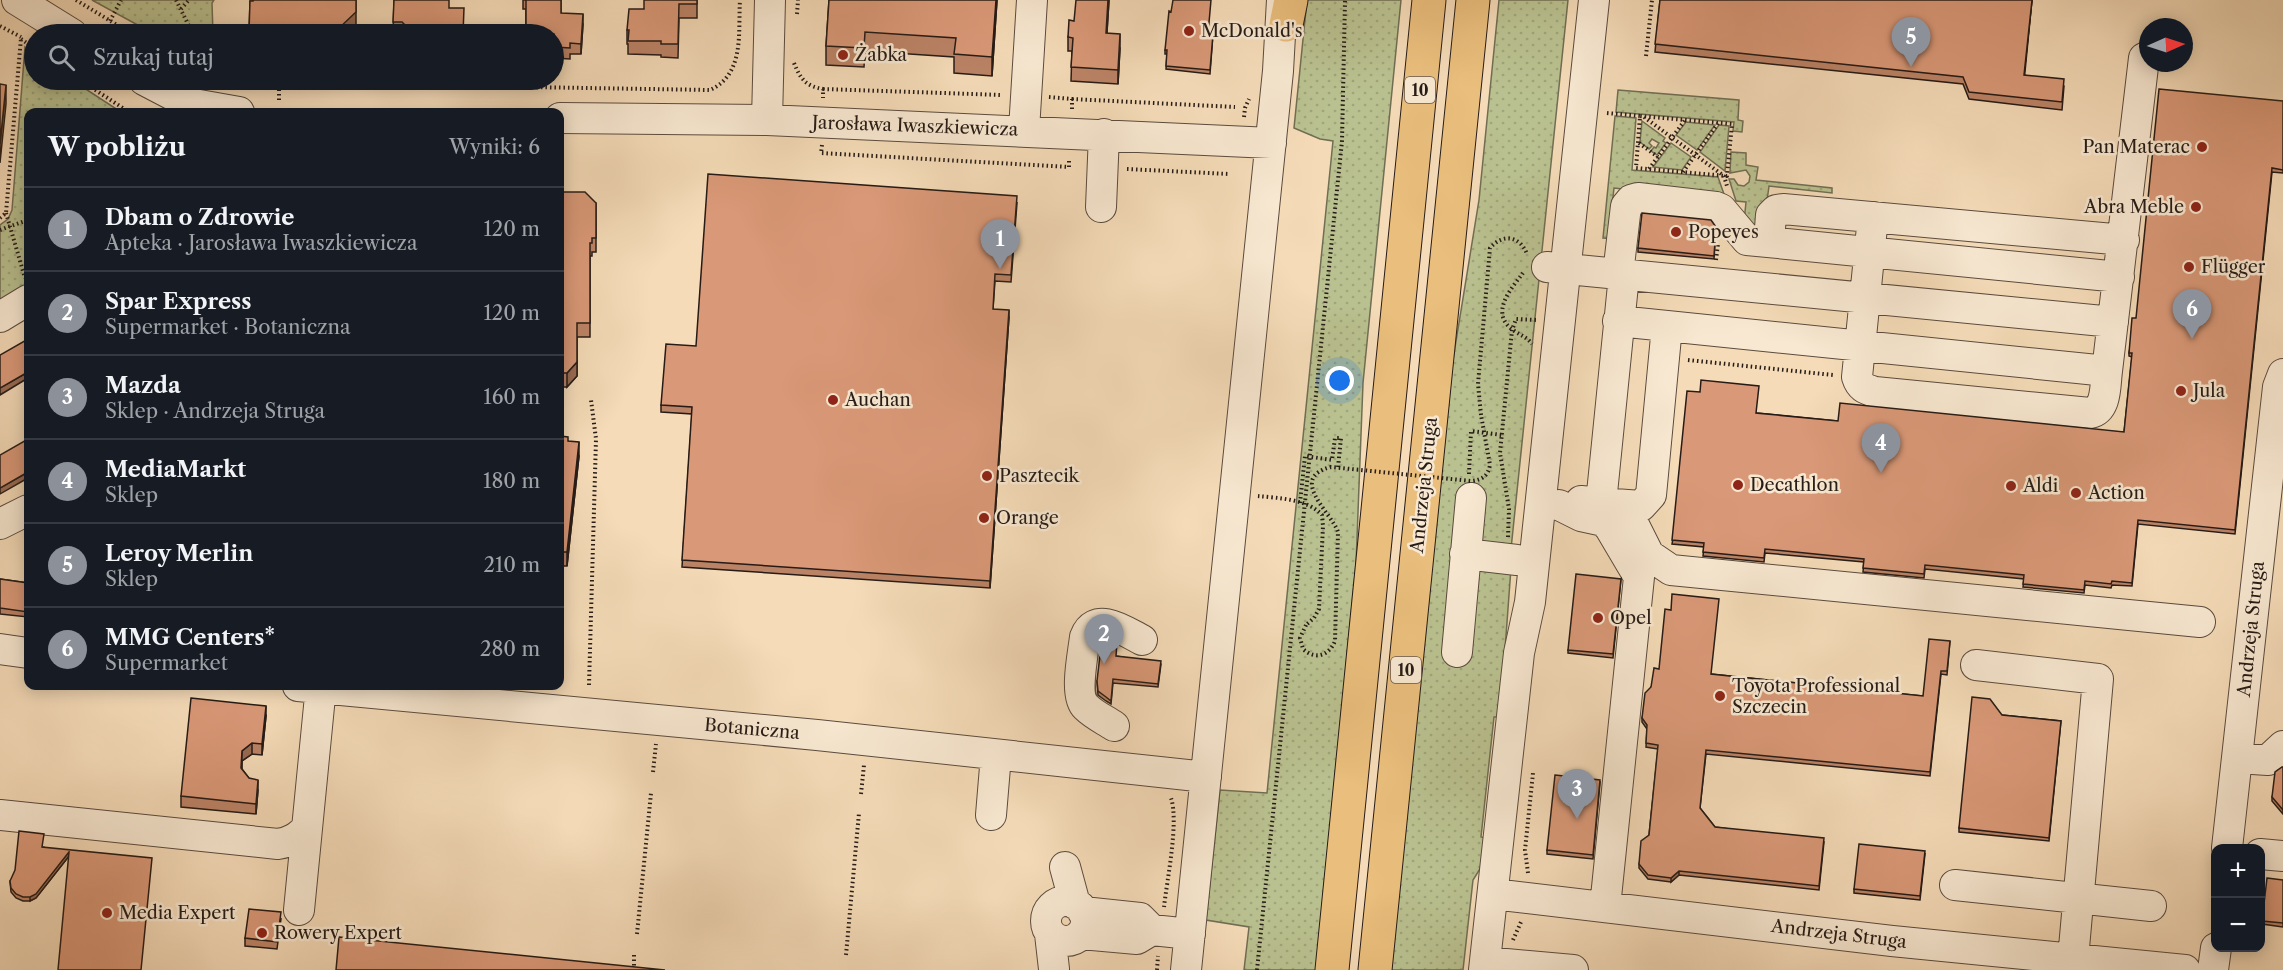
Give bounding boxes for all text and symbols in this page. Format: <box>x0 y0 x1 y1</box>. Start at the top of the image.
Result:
pin: 5 <box>1892 17 1930 67</box>
north arrow <box>2139 18 2193 72</box>
place label: McDonald's <box>1201 20 1303 42</box>
search box <box>24 24 564 90</box>
marker: McDonald's <box>1182 24 1196 38</box>
icon: search <box>45 41 78 74</box>
place label: Żabka <box>855 43 908 66</box>
text: Szukaj tutaj <box>93 44 214 71</box>
marker: Żabka <box>836 48 850 62</box>
road number: 10 <box>1405 77 1435 103</box>
street label: Jarosława Iwaszkiewicza <box>808 111 1019 141</box>
text: W pobliżu <box>48 131 186 163</box>
text: Wyniki: 6 <box>449 135 540 159</box>
place label: Pan Materac <box>2082 136 2190 158</box>
marker: Pan Materac <box>2195 140 2209 154</box>
place label: Abra Meble <box>2083 196 2184 218</box>
marker: Abra Meble <box>2189 200 2203 214</box>
text: Dbam o Zdrowie <box>105 204 295 231</box>
text: 1 <box>63 217 72 241</box>
text: 120 m <box>483 217 540 241</box>
pin: 1 <box>980 220 1020 269</box>
place label: Popeyes <box>1688 221 1759 243</box>
marker: Popeyes <box>1669 225 1683 239</box>
text: Apteka · Jarosława Iwaszkiewicza <box>105 231 417 255</box>
place label: Flügger <box>2201 256 2266 278</box>
marker: Flügger <box>2182 260 2196 274</box>
text: Spar Express <box>105 288 252 315</box>
pin: 6 <box>2172 290 2212 339</box>
text: 2 <box>62 301 73 325</box>
text: 120 m <box>483 301 540 325</box>
text: Supermarket · Botaniczna <box>105 315 351 339</box>
your location <box>1325 366 1354 395</box>
text: Mazda <box>105 372 181 399</box>
place label: Jula <box>2190 380 2226 402</box>
marker: Jula <box>2174 384 2188 398</box>
text: 3 <box>62 385 73 409</box>
text: 160 m <box>483 385 540 409</box>
place label: Auchan <box>844 389 911 411</box>
marker: Auchan <box>826 393 840 407</box>
text: Sklep · Andrzeja Struga <box>105 399 325 423</box>
street label: Andrzeja Struga <box>1406 416 1442 555</box>
pin: 4 <box>1862 424 1900 473</box>
text: MediaMarkt <box>105 456 246 483</box>
place label: Pasztecik <box>999 465 1081 487</box>
text: 4 <box>62 469 73 493</box>
text: 180 m <box>483 469 540 493</box>
marker: Pasztecik <box>980 469 994 483</box>
place label: Decathlon <box>1750 474 1839 496</box>
place label: Aldi <box>2022 475 2059 497</box>
marker: Decathlon <box>1731 478 1745 492</box>
marker: Aldi <box>2004 479 2018 493</box>
place label: Action <box>2087 482 2145 504</box>
text: Sklep <box>105 483 158 507</box>
marker: Action <box>2069 486 2083 500</box>
place label: Orange <box>996 507 1059 529</box>
marker: Orange <box>977 511 991 525</box>
text: Leroy Merlin <box>105 540 253 567</box>
text: 5 <box>62 553 73 577</box>
text: 210 m <box>483 553 540 577</box>
street label: Andrzeja Struga <box>2233 560 2269 699</box>
text: Sklep <box>105 567 158 591</box>
place label: Opel <box>1610 607 1652 629</box>
marker: Opel <box>1591 611 1605 625</box>
pin: 2 <box>1084 614 1124 664</box>
text: MMG Centers* <box>105 624 275 651</box>
text: 6 <box>62 637 73 661</box>
text: 280 m <box>480 637 540 661</box>
text: Supermarket <box>105 651 228 675</box>
road number: 10 <box>1391 657 1421 683</box>
place label: Toyota Professional Szczecin <box>1732 675 1900 718</box>
marker: Toyota Professional Szczecin <box>1713 689 1727 703</box>
street label: Botaniczna <box>703 714 801 744</box>
pin: 3 <box>1558 770 1596 819</box>
map controls <box>2211 844 2265 952</box>
button: + <box>2211 844 2265 898</box>
button: − <box>2211 898 2265 952</box>
place label: Media Expert <box>119 902 236 924</box>
marker: Media Expert <box>100 906 114 920</box>
street label: Andrzeja Struga <box>1769 915 1909 953</box>
place label: Rowery Expert <box>274 922 403 944</box>
marker: Rowery Expert <box>255 926 269 940</box>

